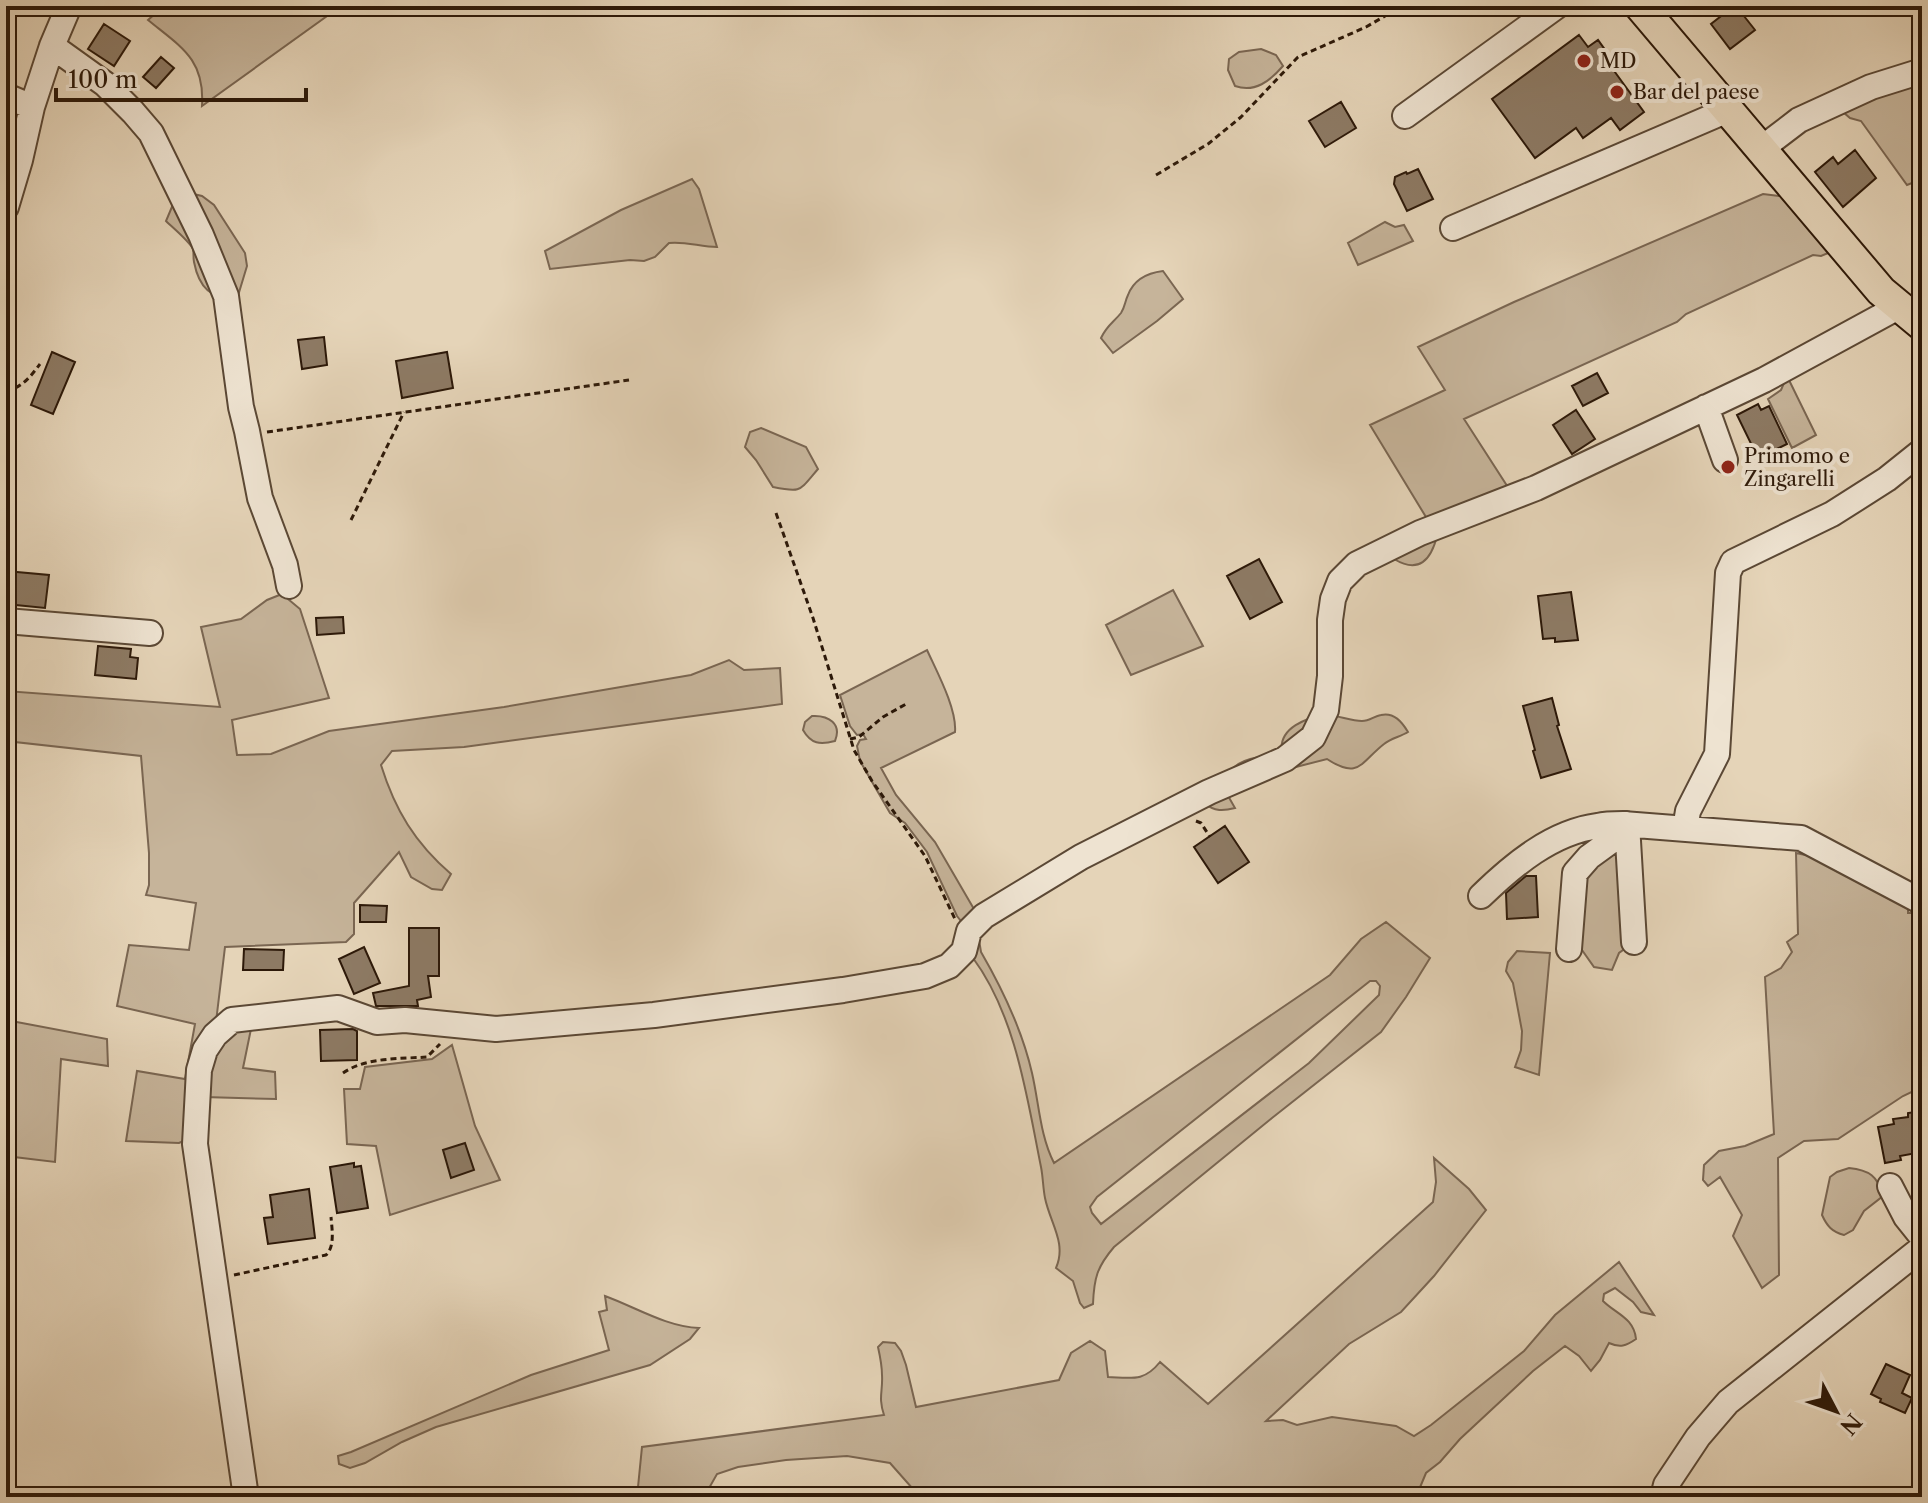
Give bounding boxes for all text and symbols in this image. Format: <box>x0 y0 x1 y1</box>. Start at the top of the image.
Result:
place label: MD <box>1600 49 1636 73</box>
scale bar <box>56 52 306 102</box>
marker: MD <box>1575 52 1593 70</box>
text: 100 m <box>68 65 137 94</box>
place label: Bar del paese <box>1633 80 1760 104</box>
marker: Bar del paese <box>1608 83 1626 101</box>
place label: Primomo e Zingarelli <box>1744 444 1850 491</box>
marker: Primomo e Zingarelli <box>1719 458 1737 476</box>
north arrow <box>1796 1371 1876 1451</box>
text: N <box>1834 1408 1867 1440</box>

